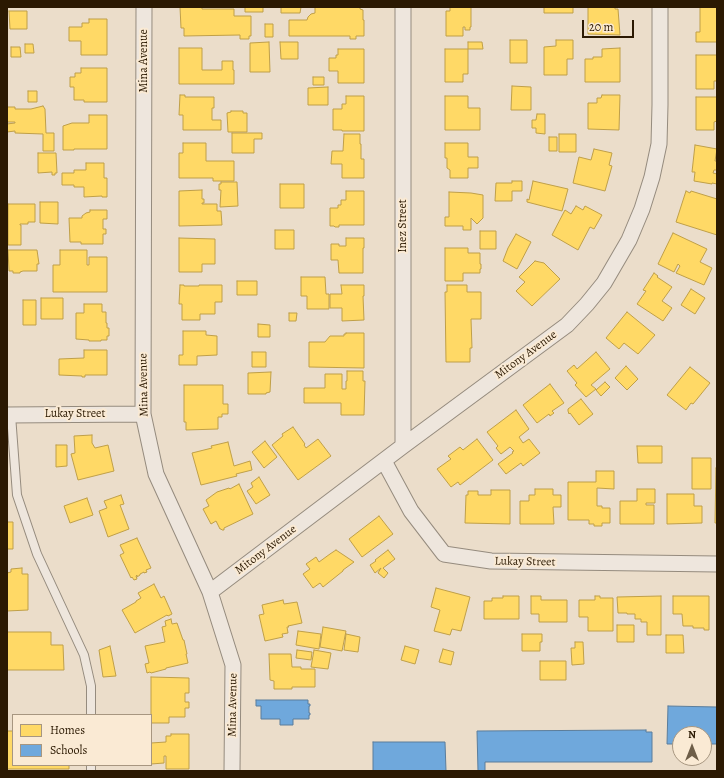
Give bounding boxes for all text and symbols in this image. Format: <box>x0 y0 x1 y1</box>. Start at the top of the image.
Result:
scale bar <box>584 12 636 38</box>
text: 20 m <box>589 19 613 35</box>
street label: Mina Avenue <box>137 29 151 93</box>
street label: Inez Street <box>396 199 410 253</box>
street label: Mitony Avenue <box>492 328 560 382</box>
street label: Mina Avenue <box>136 353 152 417</box>
street label: Lukay Street <box>45 407 105 421</box>
street label: Mitony Avenue <box>232 522 300 578</box>
street label: Lukay Street <box>494 554 556 570</box>
street label: Mina Avenue <box>225 673 241 737</box>
legend <box>12 714 152 766</box>
text: Homes <box>50 722 85 738</box>
north arrow <box>672 726 712 766</box>
text: N <box>688 727 696 742</box>
text: Schools <box>50 742 87 758</box>

